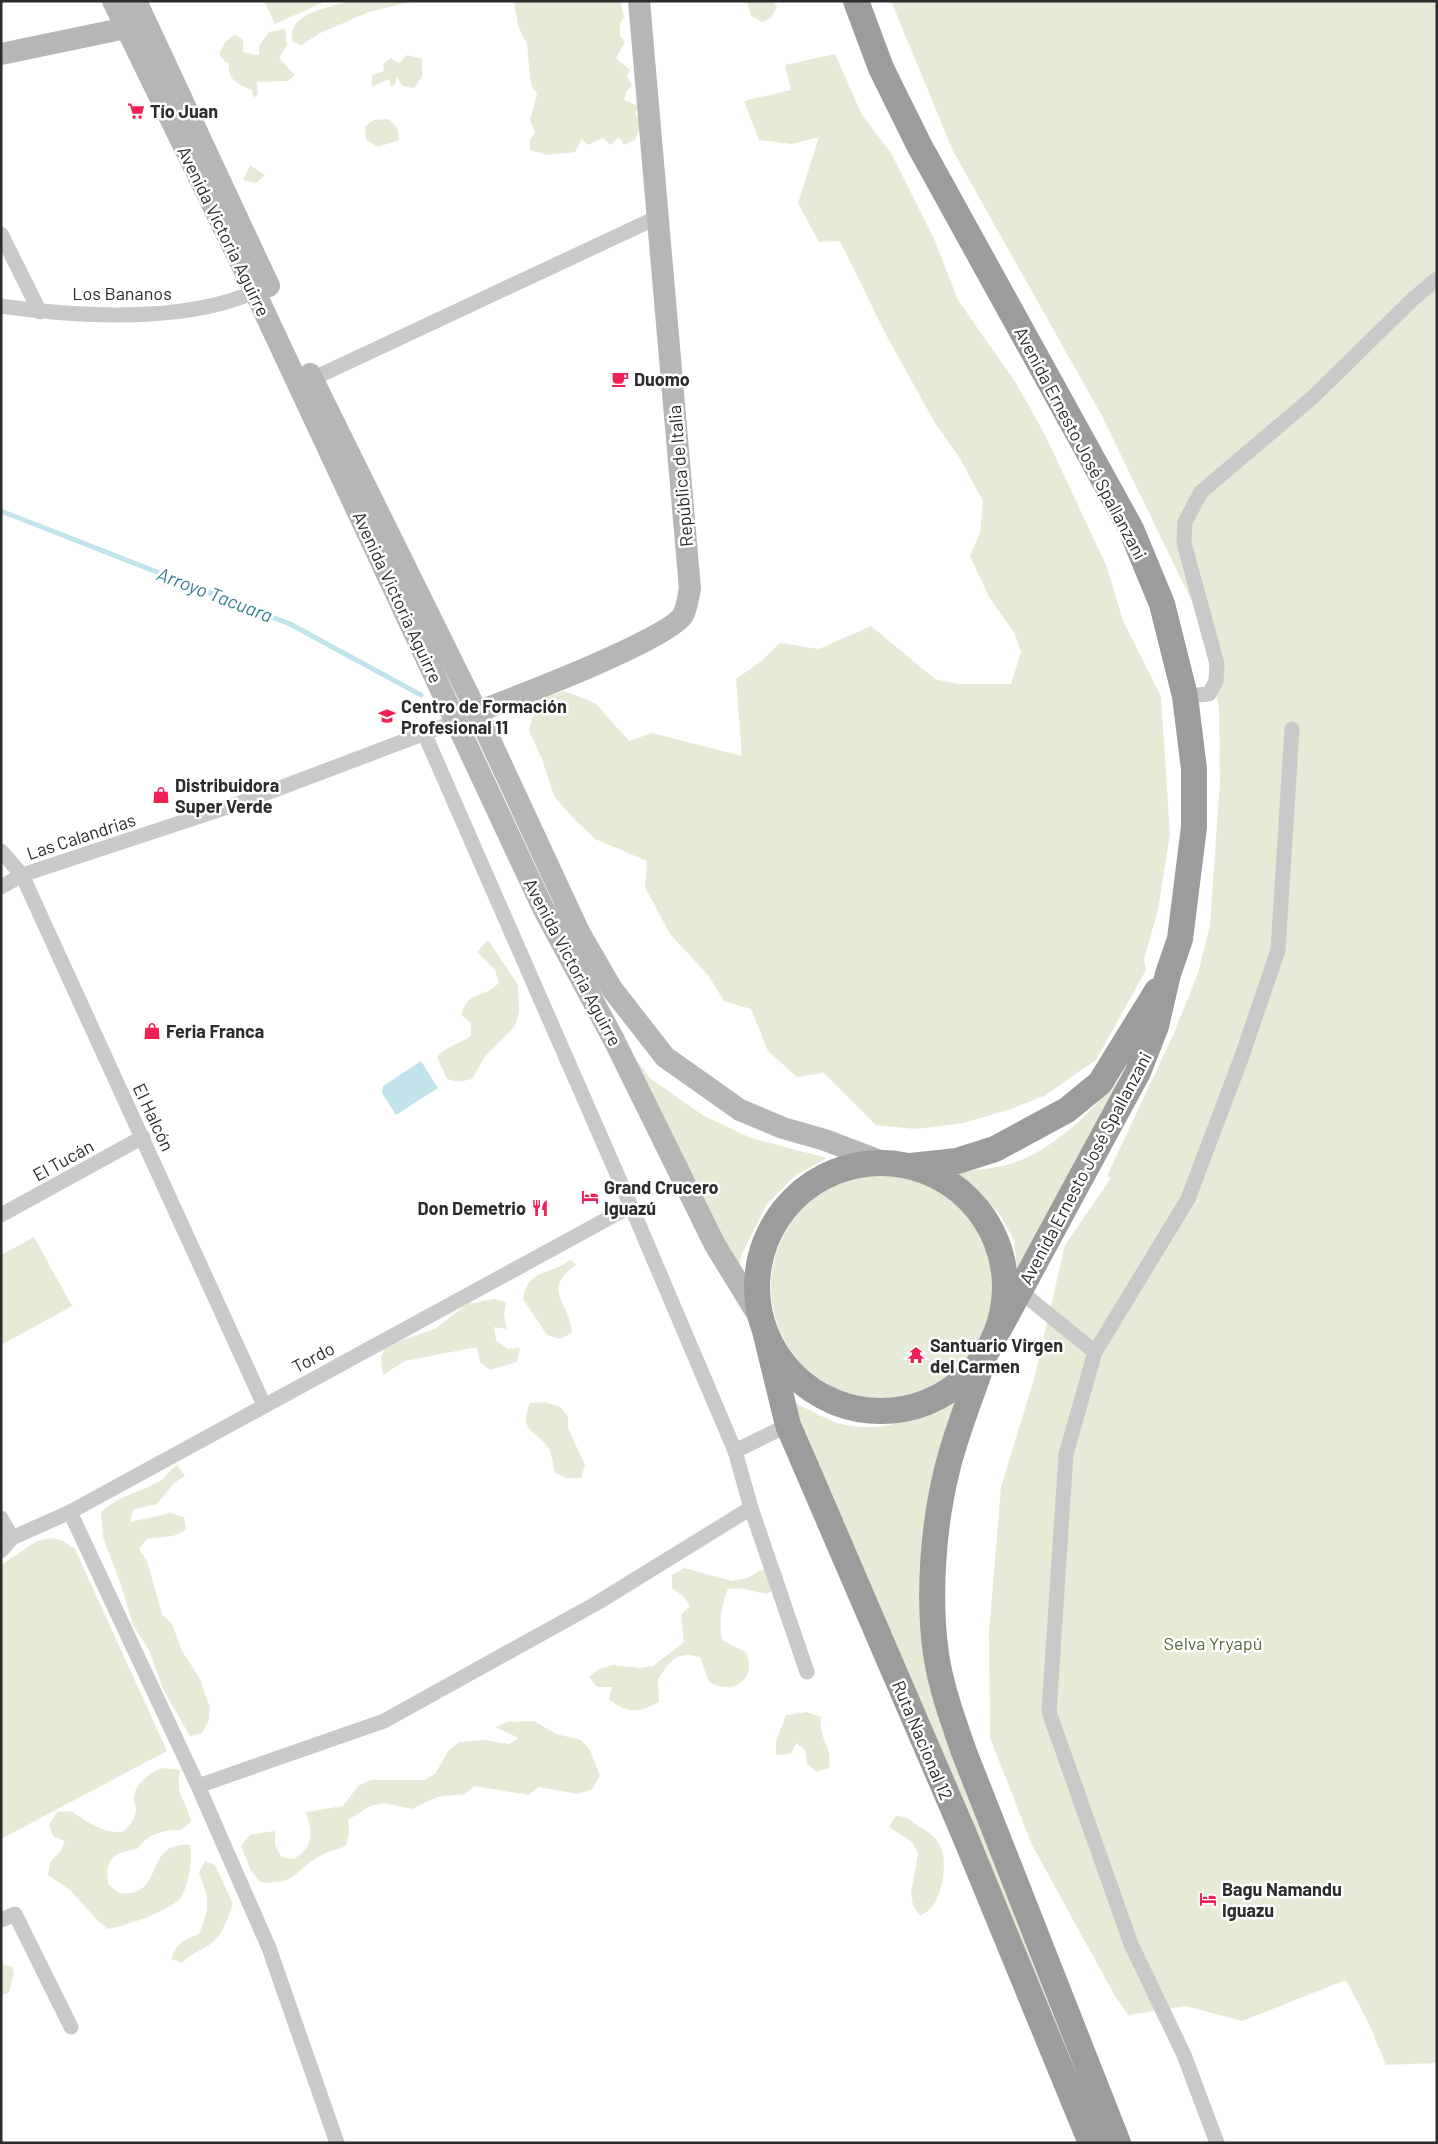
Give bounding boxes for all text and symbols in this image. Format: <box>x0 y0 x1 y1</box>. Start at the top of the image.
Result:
place label: Tío Juan <box>150 100 218 122</box>
supermarket icon: Tío Juan <box>126 101 146 121</box>
street label: Avenida Victoria Aguirre <box>173 142 275 320</box>
street label: Los Bananos <box>72 282 172 304</box>
street label: Avenida Ernesto José Spallanzani <box>1010 323 1152 563</box>
place label: Duomo <box>634 368 690 390</box>
cafe icon: Duomo <box>610 369 630 389</box>
street label: República de Italia <box>663 404 697 548</box>
street label: Avenida Victoria Aguirre <box>349 508 447 686</box>
water label: Arroyo Tacuara <box>154 561 276 627</box>
place label: Centro de Formación Profesional 11 <box>401 695 567 738</box>
school or university icon: Centro de Formación Profesional 11 <box>377 706 397 726</box>
place label: Distribuidora Super Verde <box>175 774 279 817</box>
shop icon: Distribuidora Super Verde <box>151 785 171 805</box>
street label: Las Calandrias <box>24 808 138 864</box>
street label: Avenida Victoria Aguirre <box>519 874 627 1050</box>
place label: Feria Franca <box>166 1020 264 1042</box>
shop icon: Feria Franca <box>142 1021 162 1041</box>
street label: Avenida Ernesto José Spallanzani <box>1014 1048 1156 1288</box>
street label: El Halcón <box>129 1080 179 1154</box>
street label: El Tucán <box>29 1134 97 1186</box>
place label: Grand Crucero Iguazú <box>604 1176 719 1219</box>
hotel icon: Grand Crucero Iguazú <box>580 1187 600 1207</box>
place label: Don Demetrio <box>418 1197 526 1219</box>
restaurant icon: Don Demetrio <box>530 1198 550 1218</box>
place label: Santuario Virgen del Carmen <box>930 1334 1063 1377</box>
street label: Tordo <box>288 1337 338 1377</box>
temple icon: Santuario Virgen del Carmen <box>906 1345 926 1365</box>
park label: Selva Yryapú <box>1164 1632 1262 1654</box>
street label: Ruta Nacional 12 <box>888 1677 958 1803</box>
place label: Bagu Namandu Iguazu <box>1222 1878 1342 1921</box>
hotel icon: Bagu Namandu Iguazu <box>1198 1889 1218 1909</box>

